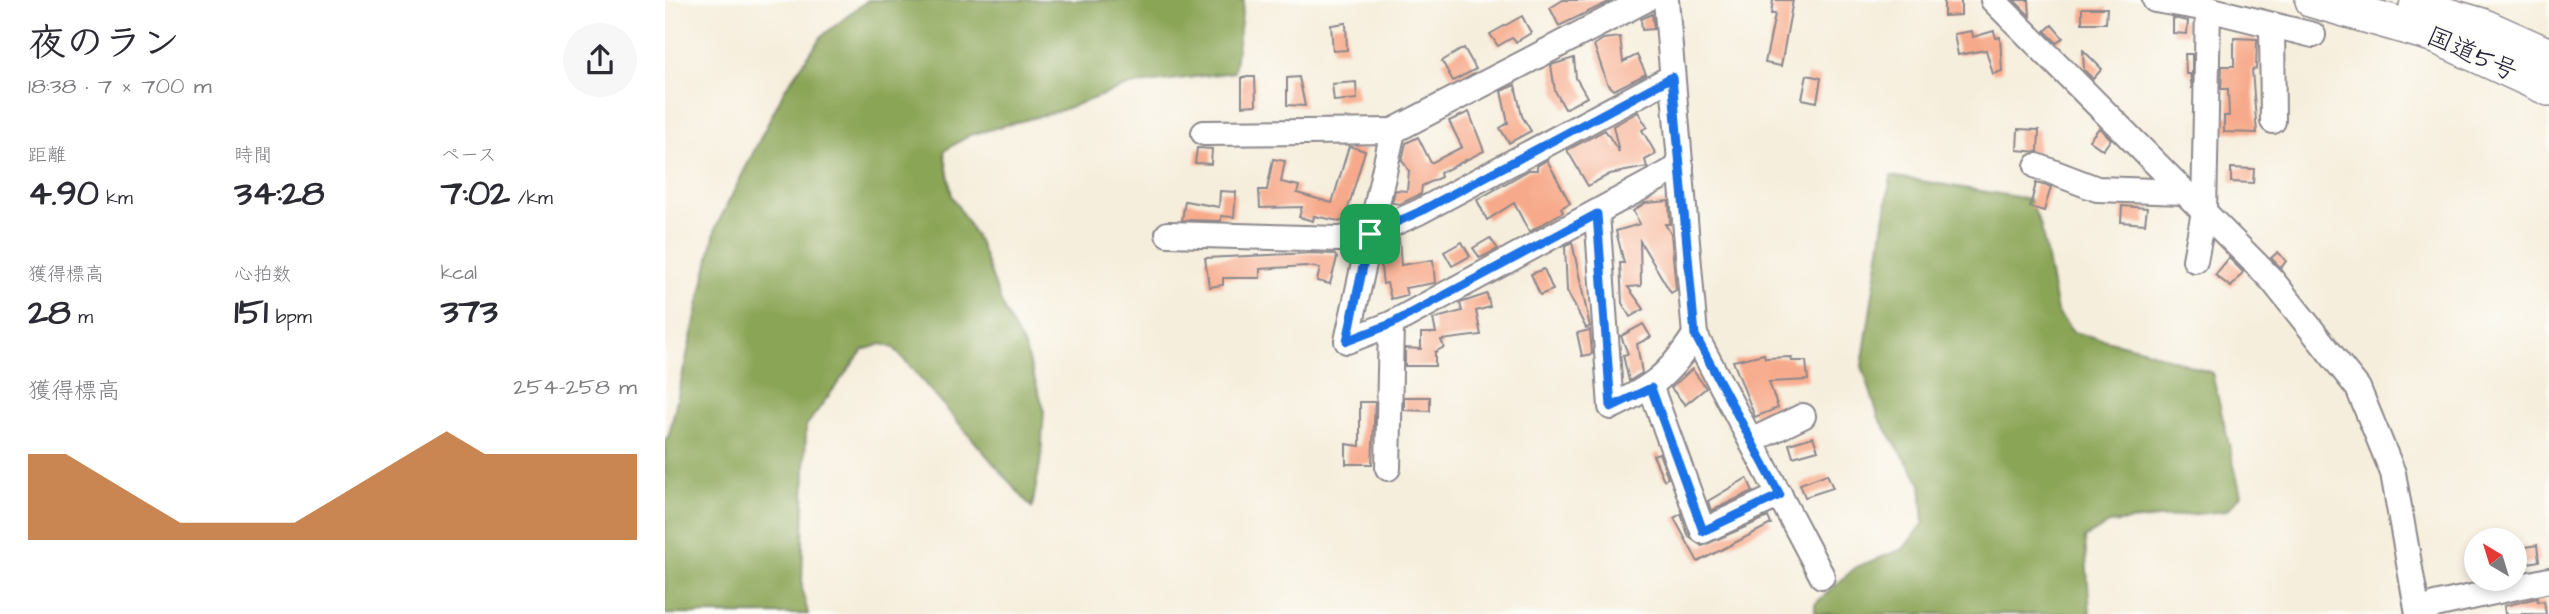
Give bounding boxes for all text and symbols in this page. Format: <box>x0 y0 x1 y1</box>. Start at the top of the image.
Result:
text: 夜のラン <box>28 18 180 70</box>
street label: 国道5号 <box>2421 18 2523 90</box>
button: share <box>563 23 637 97</box>
text: 18:38 · 7 × 700 m <box>28 70 212 102</box>
text: 距離 <box>28 142 66 169</box>
text: 時間 <box>234 142 272 169</box>
text: ペース <box>441 142 497 169</box>
text: 4.90 <box>28 169 99 218</box>
text: 34:28 <box>234 169 325 218</box>
text: 7:02 <box>441 169 510 218</box>
text: km <box>99 185 133 212</box>
text: /km <box>510 185 553 212</box>
pin <box>1340 204 1400 264</box>
icon: arrive <box>1351 215 1389 253</box>
text: kcal <box>441 260 477 287</box>
text: 獲得標高 <box>28 261 104 288</box>
text: 心拍数 <box>234 261 291 288</box>
text: 373 <box>441 287 498 336</box>
text: 28 <box>28 288 71 337</box>
text: 151 <box>234 288 268 337</box>
text: m <box>71 304 93 331</box>
text: bpm <box>268 304 312 331</box>
text: 254–258 m <box>513 371 637 403</box>
text: 獲得標高 <box>28 375 120 407</box>
north arrow <box>2464 528 2527 592</box>
map controls <box>2464 528 2527 591</box>

